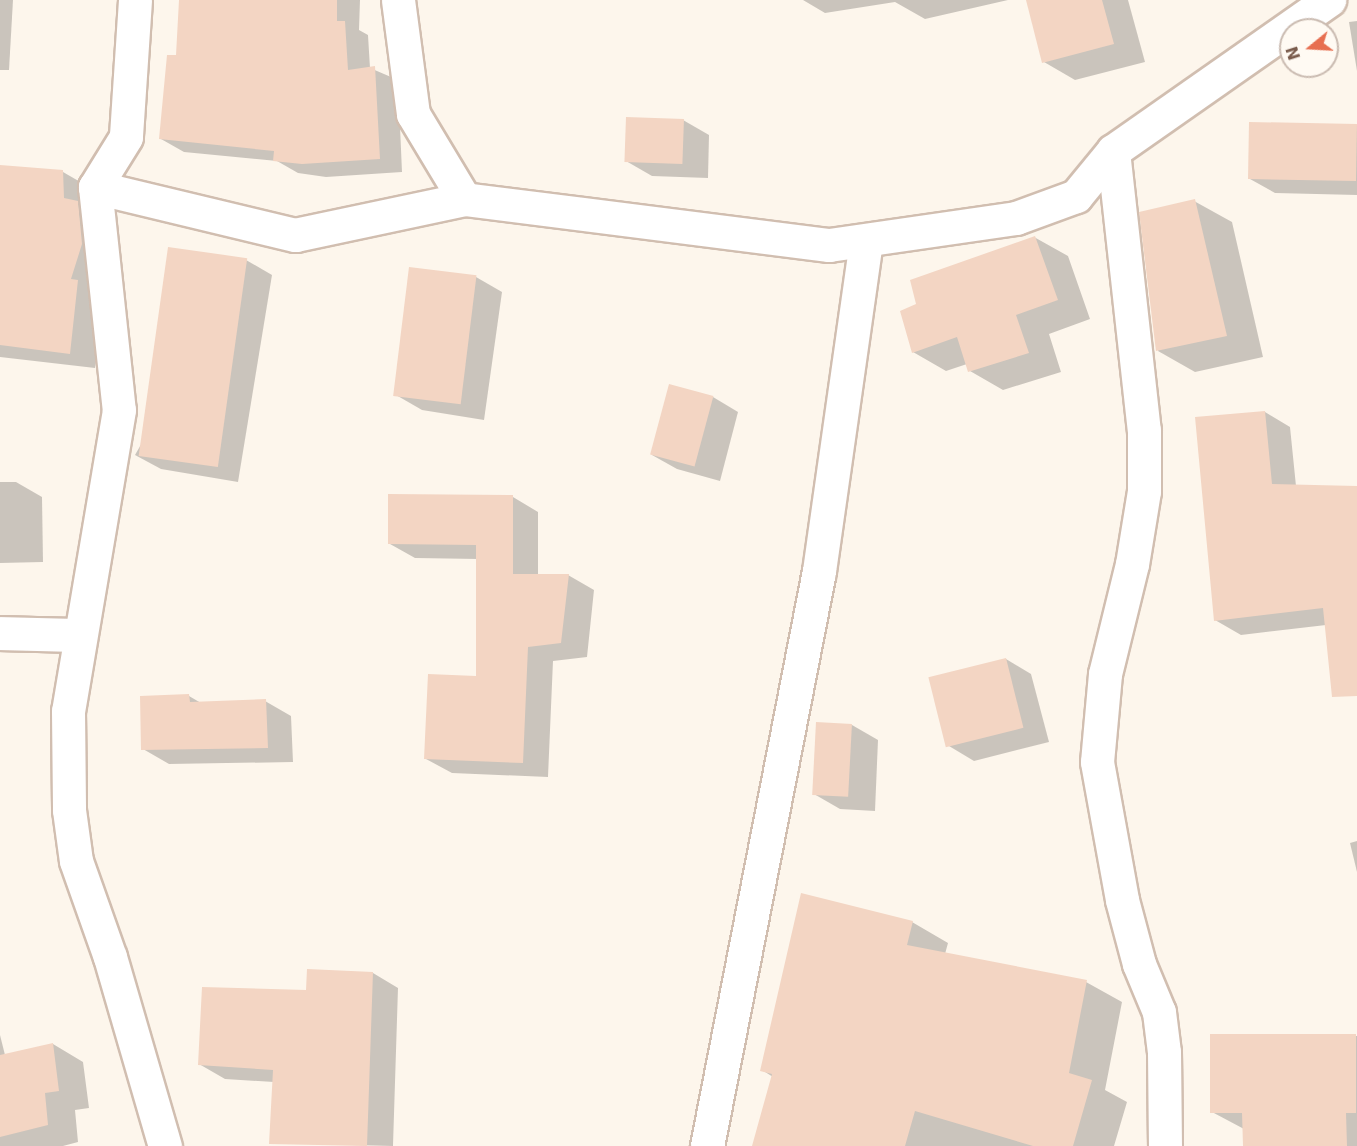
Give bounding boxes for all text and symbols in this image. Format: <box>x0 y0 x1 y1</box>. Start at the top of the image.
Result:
north arrow <box>1279 18 1339 78</box>
text: N <box>1282 44 1304 62</box>

